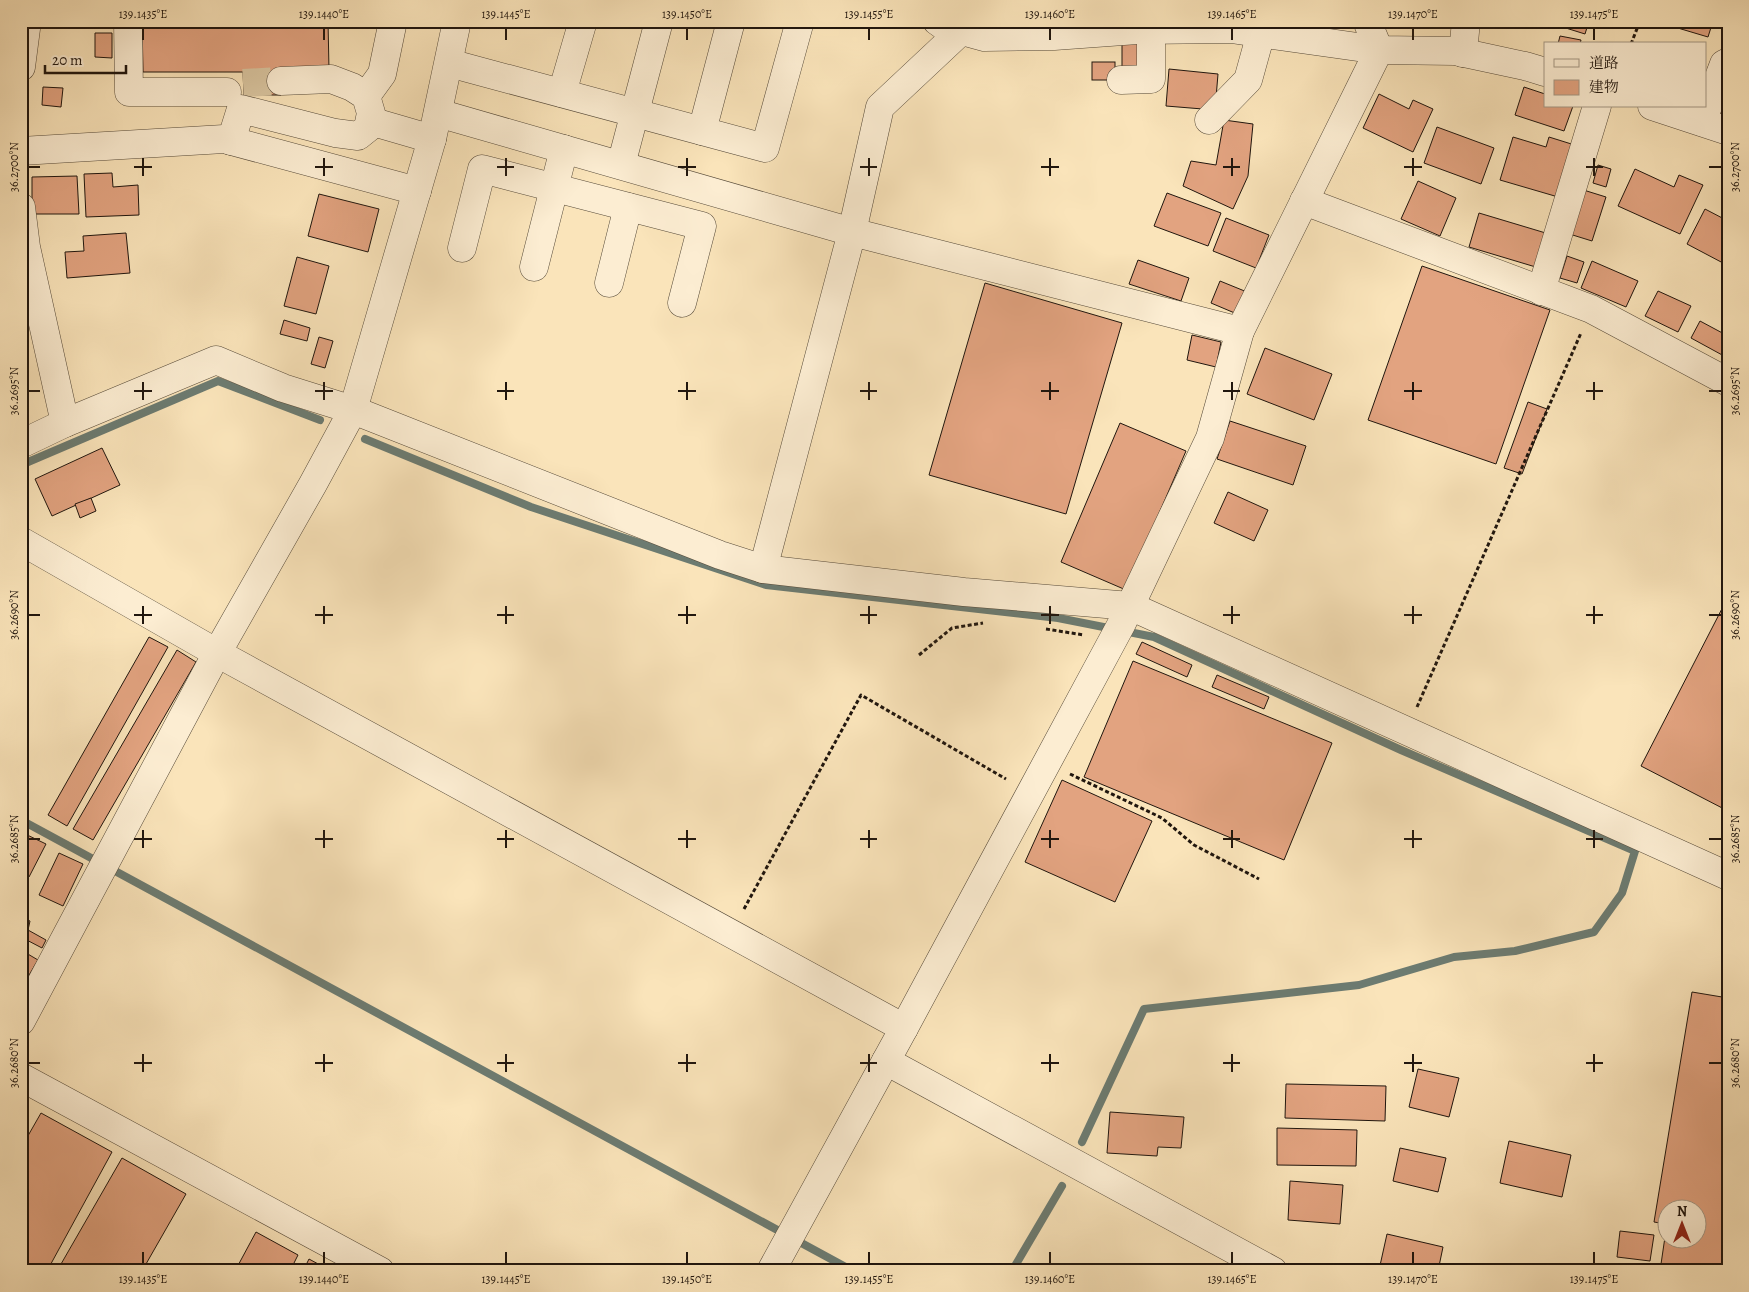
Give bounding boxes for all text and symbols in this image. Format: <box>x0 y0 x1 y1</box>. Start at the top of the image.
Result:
text: 139.1435°E <box>119 6 167 22</box>
text: 139.1440°E <box>299 6 349 22</box>
text: 139.1445°E <box>481 6 531 22</box>
text: 139.1450°E <box>662 6 712 22</box>
text: 139.1455°E <box>845 6 893 22</box>
text: 139.1460°E <box>1025 6 1075 22</box>
text: 139.1465°E <box>1207 6 1257 22</box>
text: 139.1470°E <box>1388 6 1438 22</box>
text: 139.1475°E <box>1570 6 1618 22</box>
scale bar <box>45 42 126 74</box>
legend <box>1544 42 1706 108</box>
text: 20 m <box>52 50 83 70</box>
text: 道路 <box>1589 53 1619 73</box>
text: 建物 <box>1589 77 1619 97</box>
text: 36.2700°N <box>6 142 22 192</box>
text: 36.2700°N <box>1727 142 1743 192</box>
text: 36.2695°N <box>6 366 22 415</box>
text: 36.2695°N <box>1727 366 1743 415</box>
text: 36.2690°N <box>6 590 22 640</box>
text: 36.2690°N <box>1727 590 1743 640</box>
text: 36.2685°N <box>6 814 22 863</box>
text: 36.2685°N <box>1727 814 1743 863</box>
text: 36.2680°N <box>6 1038 22 1088</box>
text: 36.2680°N <box>1727 1038 1743 1088</box>
north arrow <box>1656 1200 1706 1250</box>
text: N <box>1677 1202 1687 1221</box>
text: 139.1435°E <box>119 1271 167 1287</box>
text: 139.1440°E <box>299 1271 349 1287</box>
text: 139.1445°E <box>481 1271 531 1287</box>
text: 139.1450°E <box>662 1271 712 1287</box>
text: 139.1455°E <box>845 1271 893 1287</box>
text: 139.1460°E <box>1025 1271 1075 1287</box>
text: 139.1465°E <box>1207 1271 1257 1287</box>
text: 139.1470°E <box>1388 1271 1438 1287</box>
text: 139.1475°E <box>1570 1271 1618 1287</box>

